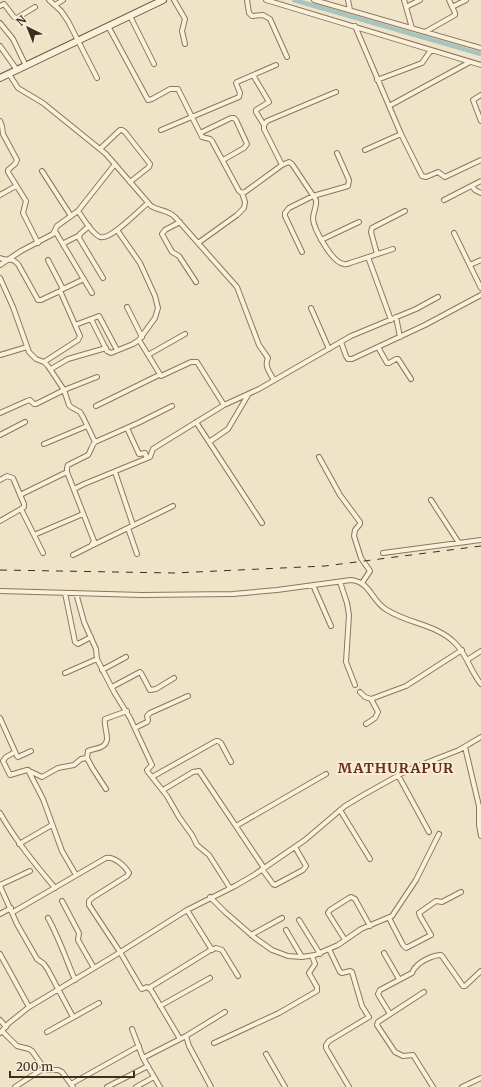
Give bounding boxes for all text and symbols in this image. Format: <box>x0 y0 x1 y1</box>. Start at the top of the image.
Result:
north arrow <box>8 8 48 48</box>
text: N <box>13 12 29 29</box>
district label: MATHURAPUR <box>338 759 454 777</box>
scale bar <box>10 1053 134 1079</box>
text: 200 m <box>16 1059 53 1074</box>

